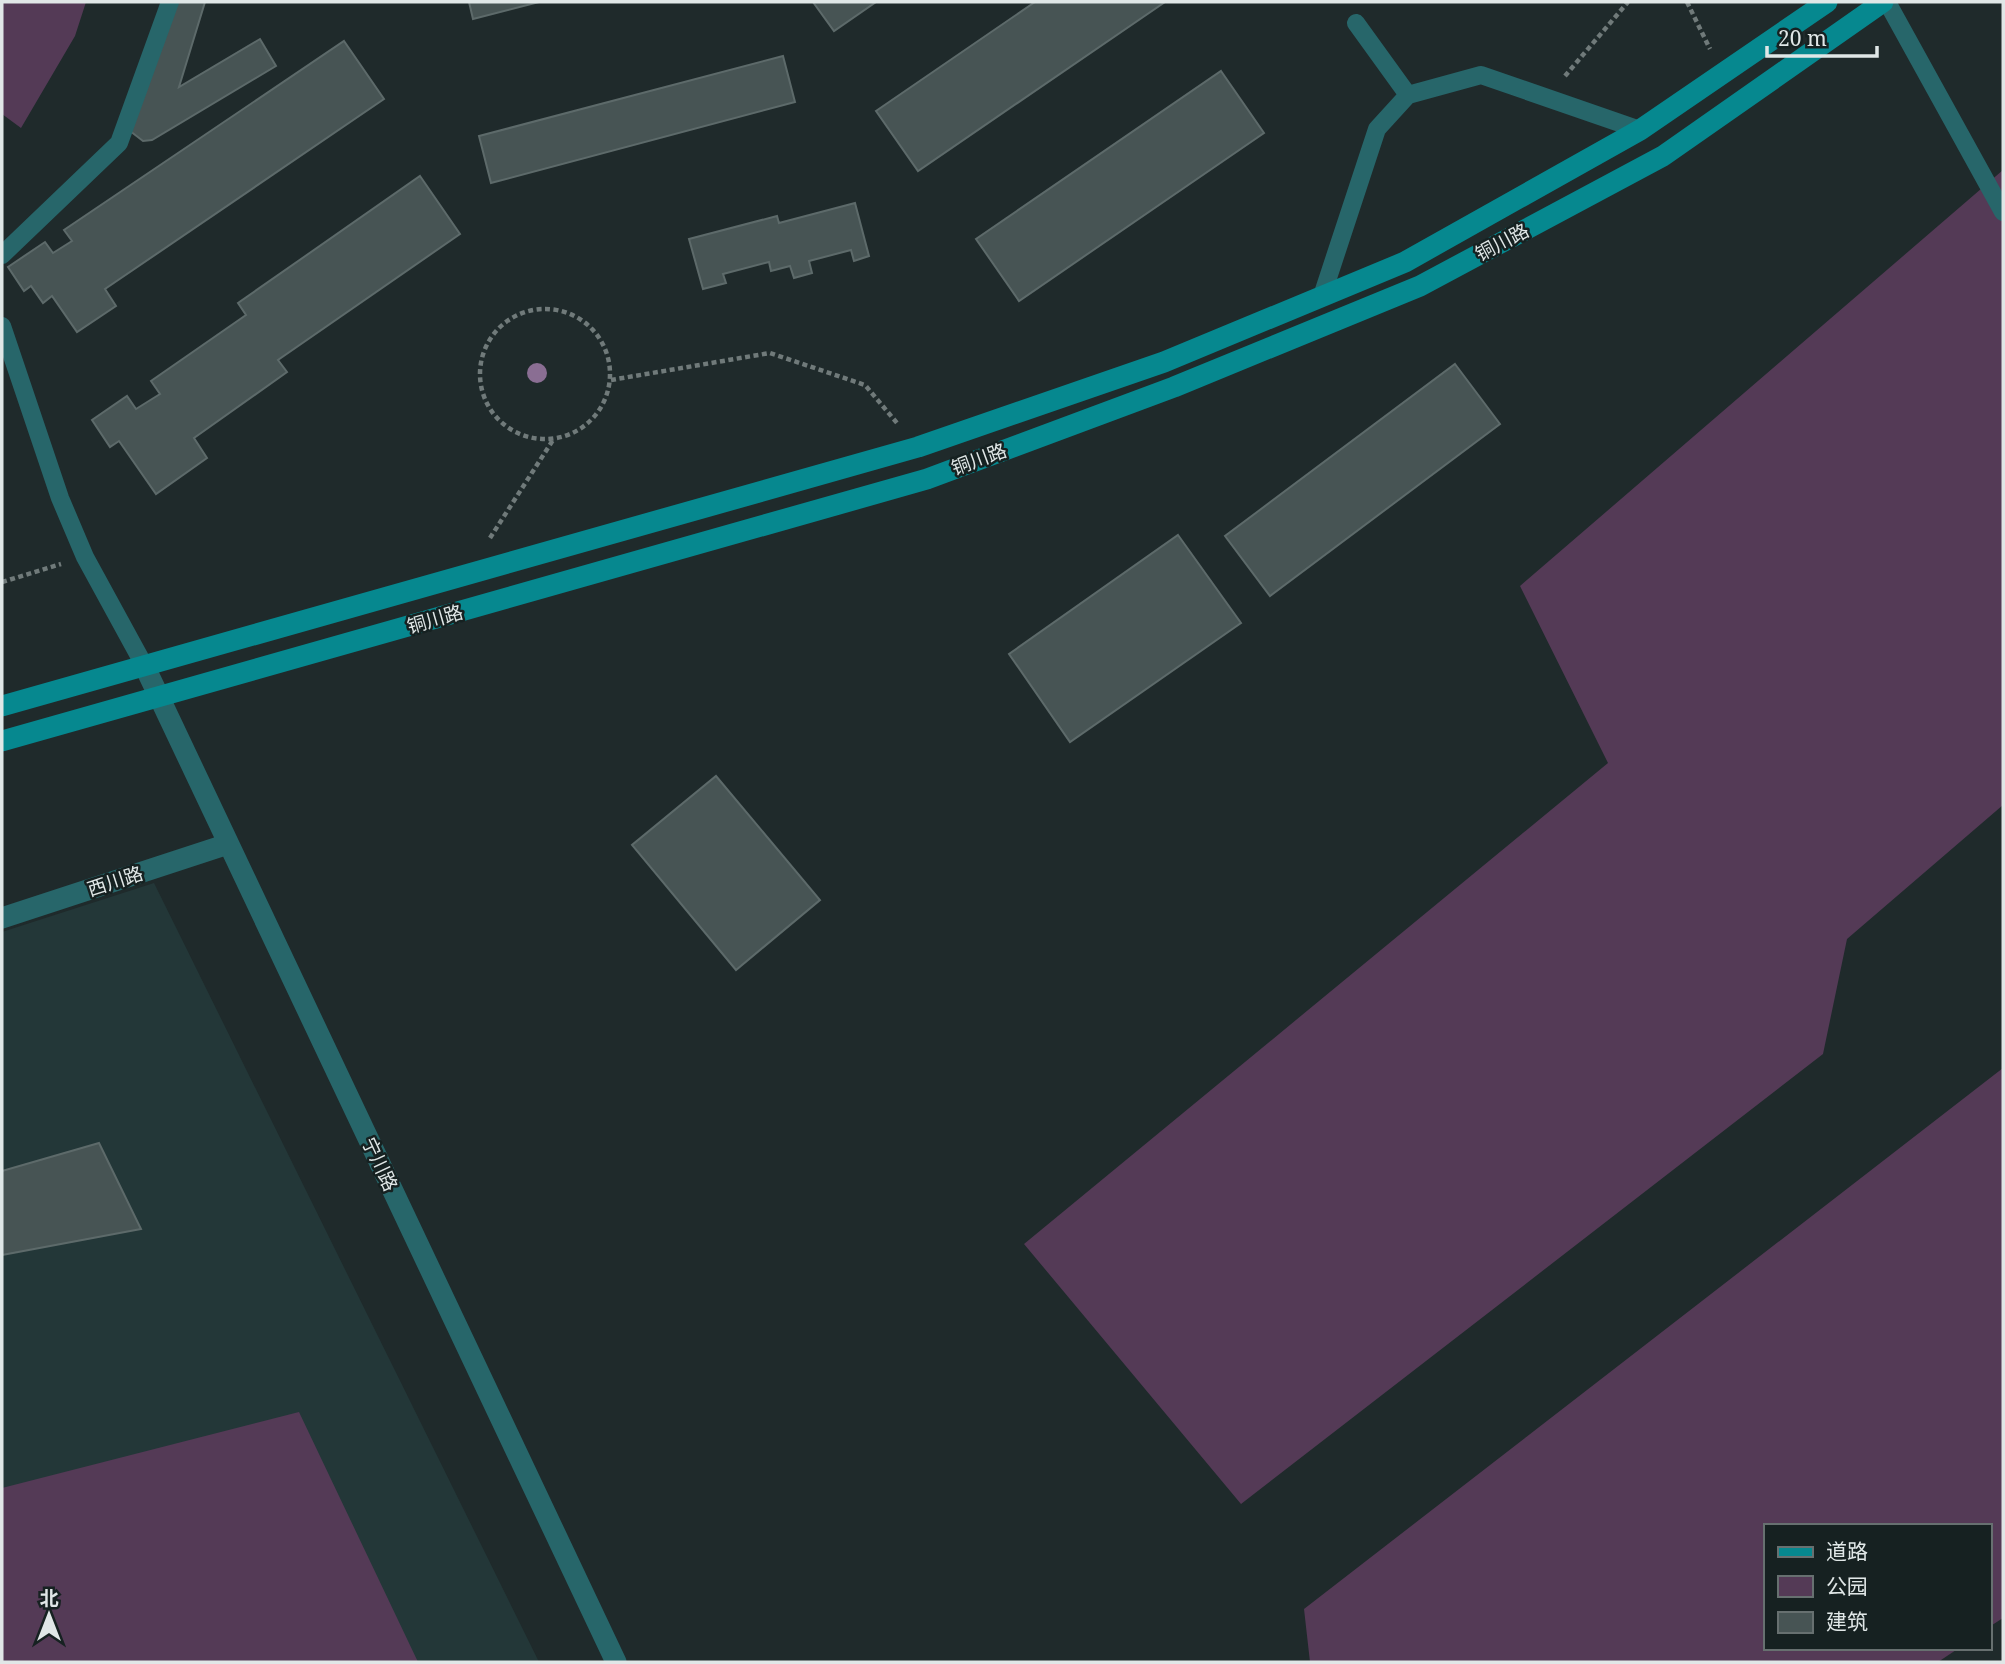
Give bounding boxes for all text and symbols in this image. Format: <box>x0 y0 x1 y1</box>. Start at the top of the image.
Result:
scale bar <box>1767 14 1877 58</box>
text: 20 m <box>1778 24 1827 52</box>
street label: 铜川路 <box>1471 217 1533 267</box>
street label: 铜川路 <box>948 437 1010 481</box>
street label: 铜川路 <box>404 599 466 639</box>
street label: 西川路 <box>84 860 146 902</box>
street label: 宁川路 <box>356 1133 404 1195</box>
legend <box>1764 1524 1991 1650</box>
text: 道路 <box>1826 1537 1868 1565</box>
text: 公园 <box>1826 1572 1868 1600</box>
north arrow <box>14 1580 84 1650</box>
text: 北 <box>39 1585 59 1611</box>
text: 建筑 <box>1826 1607 1868 1635</box>

